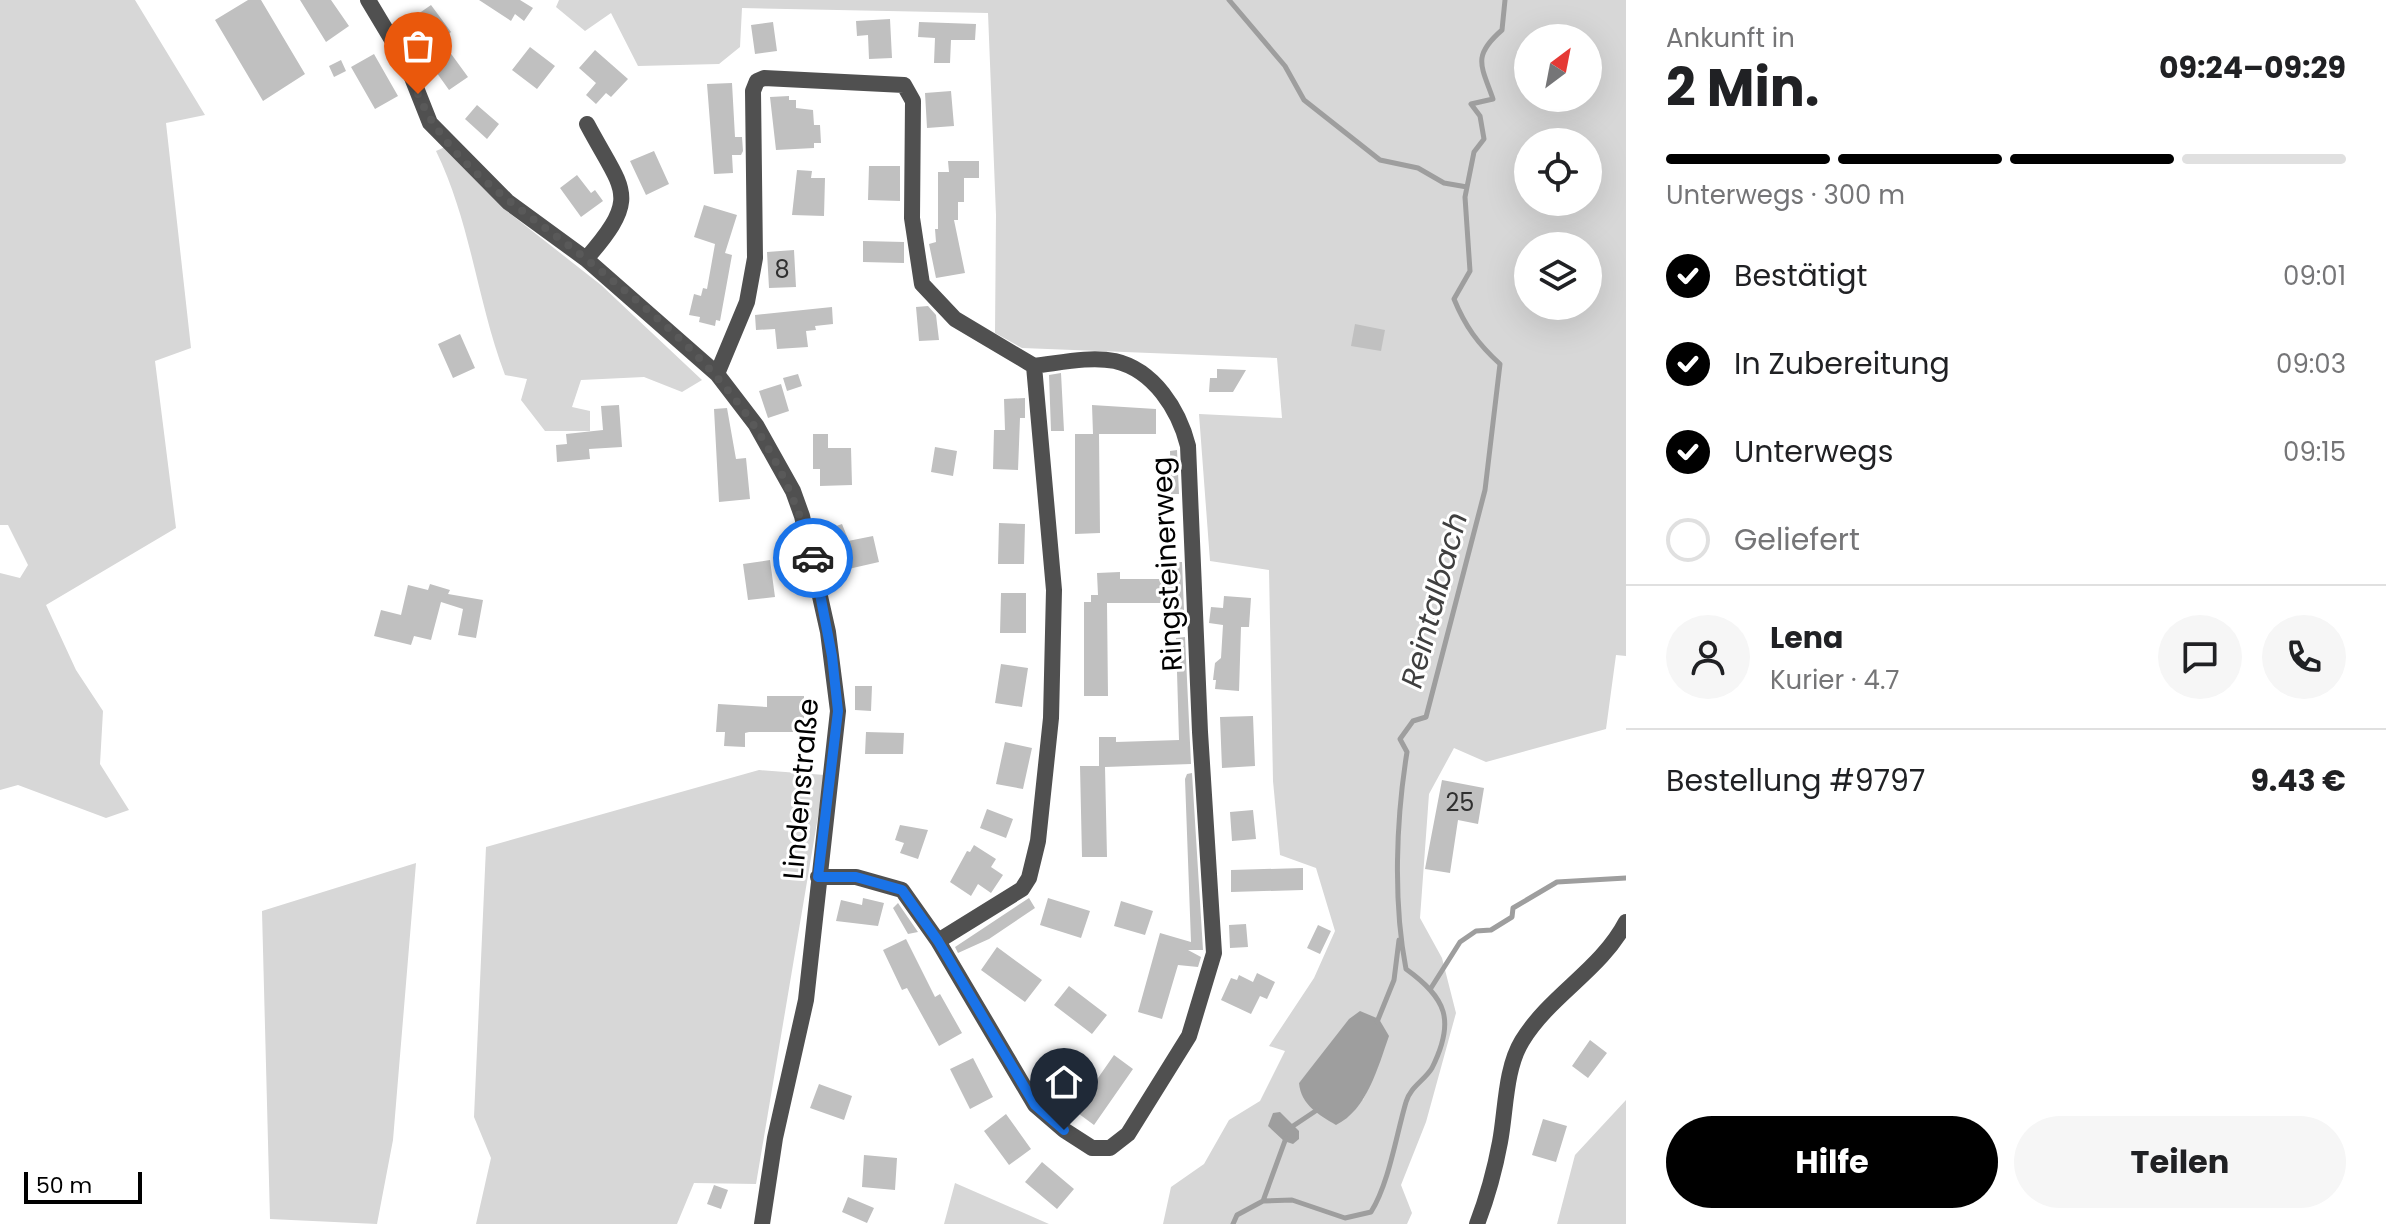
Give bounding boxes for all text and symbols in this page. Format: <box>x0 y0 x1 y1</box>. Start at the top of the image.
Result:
pin <box>384 12 452 94</box>
text: Ankunft in <box>1666 20 1795 56</box>
icon: bag <box>396 24 440 68</box>
north arrow <box>1514 24 1602 112</box>
map controls <box>1514 24 1602 320</box>
text: 09:24–09:29 <box>2159 46 2346 89</box>
text: 2 Min. <box>1666 51 1820 124</box>
button: locate <box>1514 128 1602 216</box>
text: Unterwegs · 300 m <box>1666 177 1905 213</box>
button: layers <box>1514 232 1602 320</box>
house number: 8 <box>774 253 790 286</box>
icon: check <box>1666 254 1710 298</box>
text: Bestätigt <box>1734 254 1867 297</box>
text: 09:01 <box>2283 258 2346 294</box>
icon: check <box>1666 342 1710 386</box>
text: In Zubereitung <box>1734 342 1950 385</box>
text: 09:03 <box>2276 346 2346 382</box>
icon: check <box>1666 430 1710 474</box>
text: Unterwegs <box>1734 430 1893 473</box>
text: 09:15 <box>2283 434 2346 470</box>
street label: Ringsteinerweg <box>1142 456 1192 672</box>
water label: Reintalbach <box>1390 508 1478 692</box>
courier <box>773 518 853 598</box>
text: Geliefert <box>1734 518 1860 561</box>
icon: car <box>791 536 835 580</box>
button: person <box>1666 615 1750 699</box>
button: chat <box>2158 615 2242 699</box>
button: phone <box>2262 615 2346 699</box>
text: Lena <box>1770 616 1843 659</box>
text: Kurier · 4.7 <box>1770 662 1900 698</box>
street label: Lindenstraße <box>774 697 828 881</box>
text: Bestellung #9797 <box>1666 759 1925 802</box>
text: 9.43 € <box>2250 759 2346 802</box>
house number: 25 <box>1446 786 1474 819</box>
pin <box>1030 1048 1098 1130</box>
icon: home <box>1042 1060 1086 1104</box>
button: Hilfe <box>1666 1116 1998 1208</box>
button: Teilen <box>2014 1116 2346 1208</box>
scale bar <box>24 1168 142 1204</box>
text: 50 m <box>36 1170 92 1201</box>

